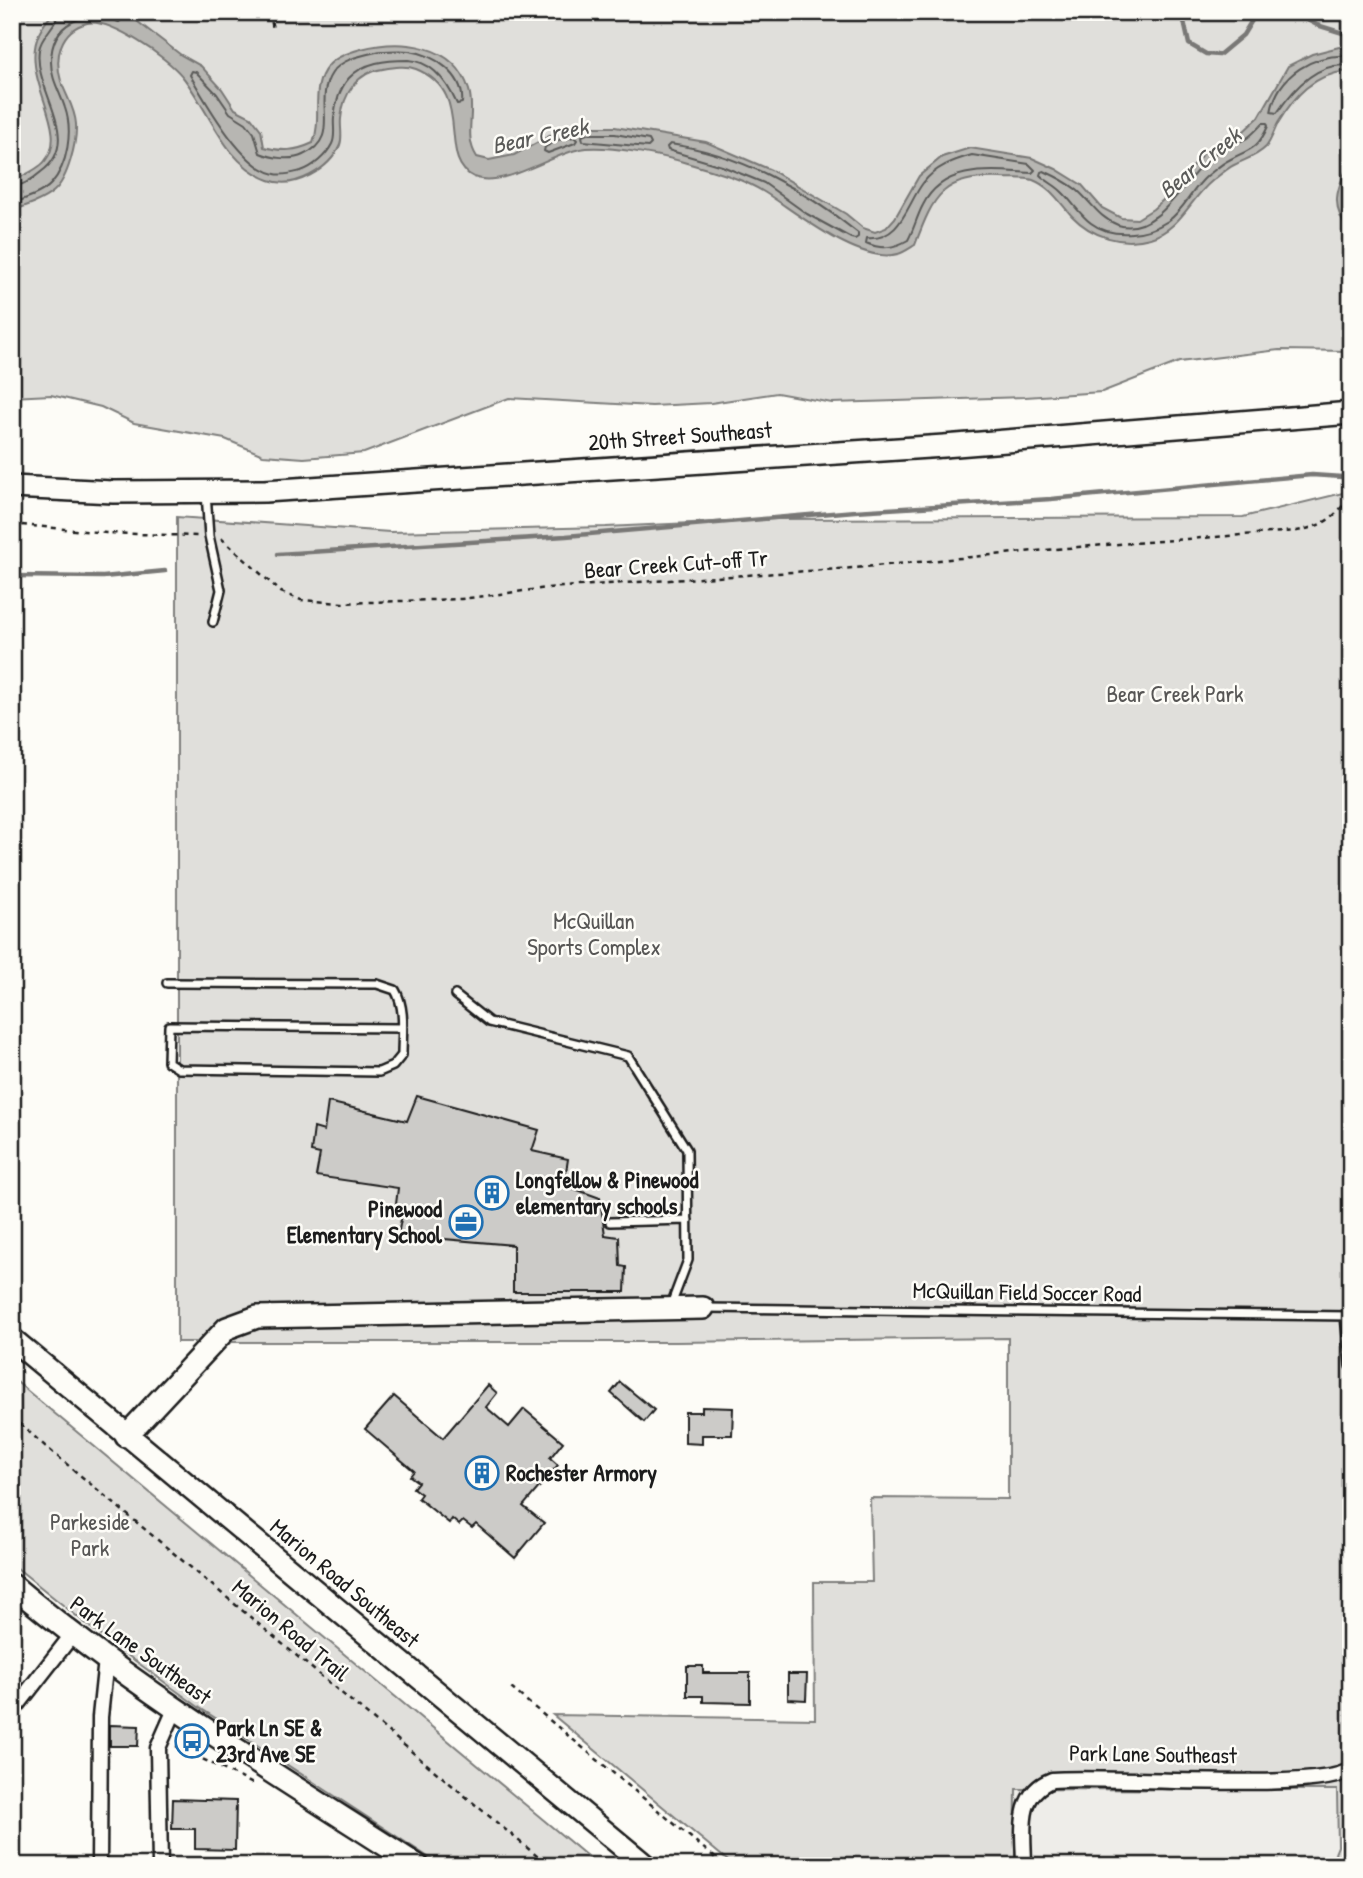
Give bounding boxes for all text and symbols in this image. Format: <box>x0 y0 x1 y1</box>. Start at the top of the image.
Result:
water label: Bear Creek <box>489 109 593 161</box>
water label: Bear Creek <box>1151 118 1249 205</box>
street label: 20th Street Southeast <box>587 414 774 457</box>
street label: Bear Creek Cut-off Tr <box>583 542 769 585</box>
park label: Bear Creek Park <box>1106 678 1244 709</box>
park label: McQuillan Sports Complex <box>527 905 661 962</box>
place label: Longfellow & Pinewood elementary schools <box>516 1164 698 1222</box>
building icon: Longfellow & Pinewood elementary schools <box>473 1174 511 1212</box>
place label: Pinewood Elementary School <box>287 1193 443 1251</box>
office icon: Pinewood Elementary School <box>447 1203 485 1241</box>
street label: McQuillan Field Soccer Road <box>912 1274 1142 1309</box>
building icon: Rochester Armory <box>463 1454 501 1492</box>
place label: Rochester Armory <box>506 1457 657 1489</box>
park label: Parkeside Park <box>50 1506 130 1563</box>
street label: Marion Road Southeast <box>264 1511 427 1655</box>
street label: Marion Road Trail <box>226 1571 357 1689</box>
street label: Park Lane Southeast <box>64 1588 219 1712</box>
place label: Park Ln SE & 23rd Ave SE <box>216 1712 322 1769</box>
bus stop icon: Park Ln SE & 23rd Ave SE <box>173 1722 211 1760</box>
street label: Park Lane Southeast <box>1069 1737 1238 1770</box>

